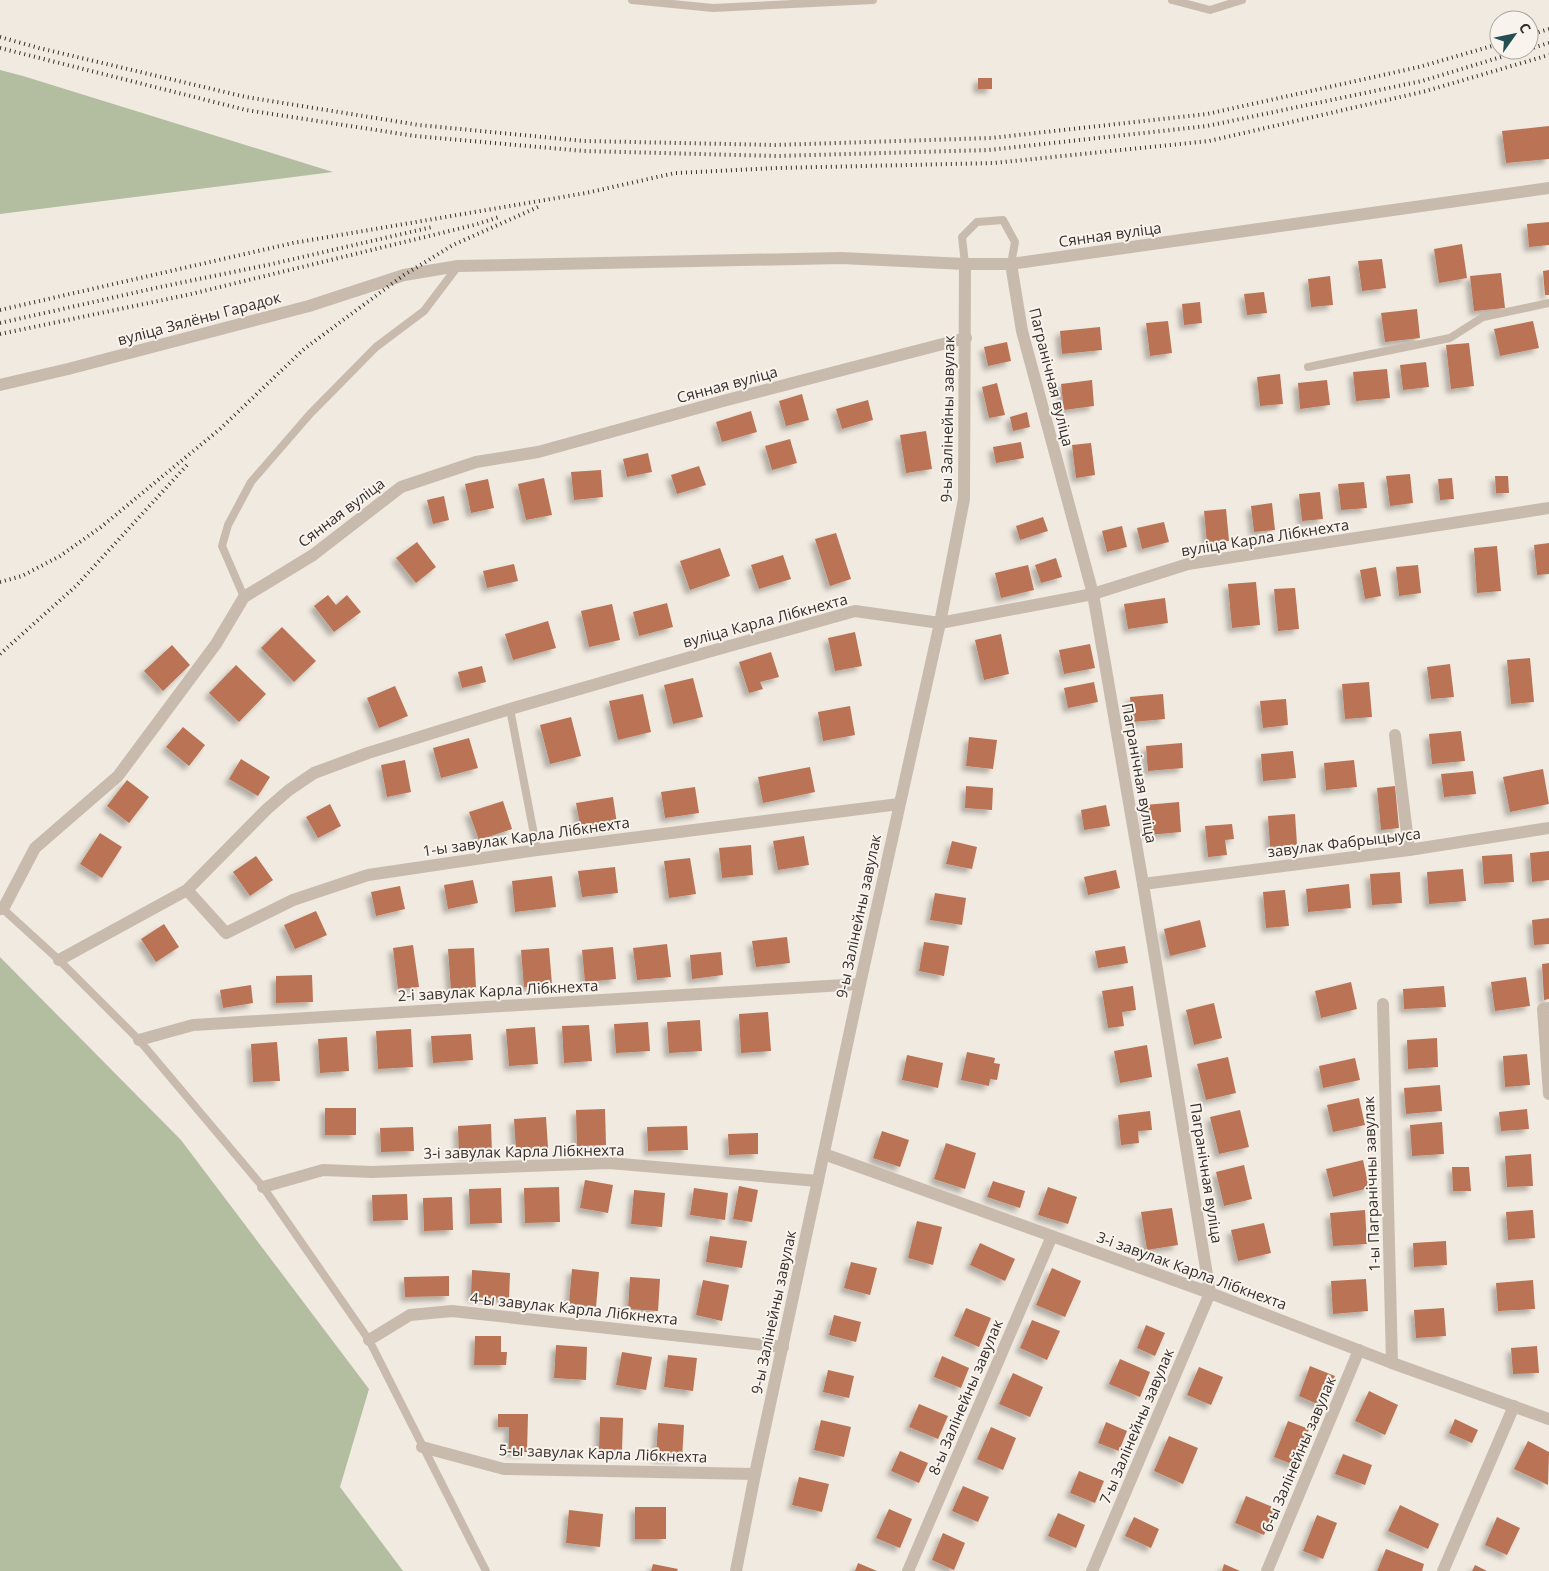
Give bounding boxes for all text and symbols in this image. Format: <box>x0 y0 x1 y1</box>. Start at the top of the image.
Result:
north arrow <box>1489 10 1539 60</box>
text: С <box>1515 19 1536 37</box>
street label: Сянная вуліца <box>1057 217 1163 251</box>
street label: вуліца Зялёны Гарадок <box>115 287 283 349</box>
street label: Пагранічная вуліца <box>1025 306 1079 448</box>
street label: 9-ы Залінейны завулак <box>936 335 958 503</box>
street label: Сянная вуліца <box>674 361 780 407</box>
street label: Сянная вуліца <box>294 473 388 551</box>
street label: вуліца Карла Лібкнехта <box>1180 514 1350 560</box>
street label: вуліца Карла Лібкнехта <box>680 588 850 652</box>
street label: Пагранічная вуліца <box>1118 701 1162 845</box>
street label: 1-ы завулак Карла Лібкнехта <box>421 812 631 860</box>
street label: завулак Фабрыцыуса <box>1266 823 1422 861</box>
street label: 9-ы Залінейны завулак <box>831 832 885 1000</box>
street label: 2-і завулак Карла Лібкнехта <box>397 975 599 1005</box>
street label: 1-ы Пагранічны завулак <box>1358 1096 1384 1272</box>
street label: Пагранічная вуліца <box>1186 1101 1228 1245</box>
street label: 3-і завулак Карла Лібкнехта <box>423 1139 625 1163</box>
street label: 3-і завулак Карла Лібкнехта <box>1094 1226 1290 1314</box>
street label: 9-ы Залінейны завулак <box>746 1228 800 1396</box>
street label: 4-ы завулак Карла Лібкнехта <box>469 1287 679 1329</box>
street label: 8-ы Залінейны завулак <box>923 1316 1007 1478</box>
street label: 7-ы Залінейны завулак <box>1094 1345 1178 1507</box>
street label: 6-ы Залінейны завулак <box>1256 1373 1340 1535</box>
street label: 5-ы завулак Карла Лібкнехта <box>498 1439 708 1467</box>

